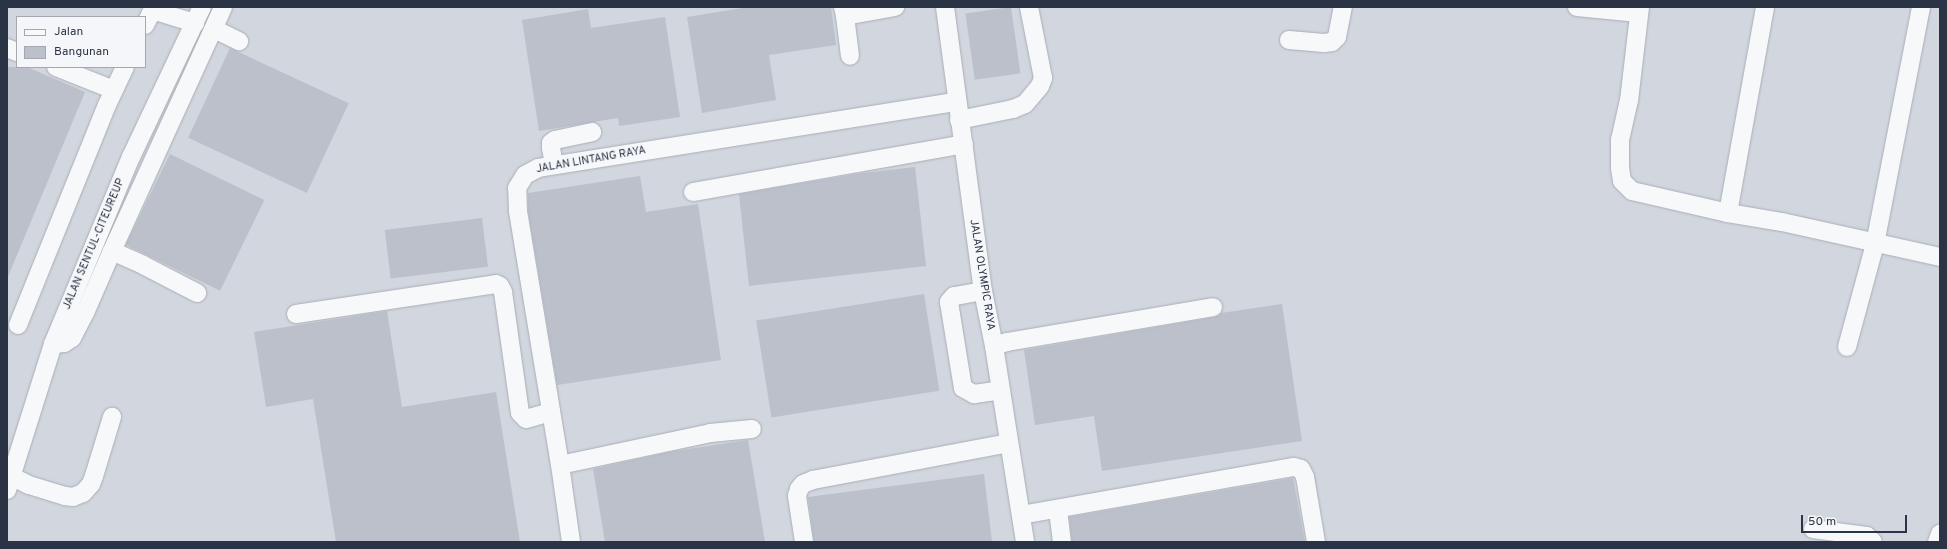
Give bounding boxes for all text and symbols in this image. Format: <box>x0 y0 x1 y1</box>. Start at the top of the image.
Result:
legend <box>16 16 146 68</box>
text: Jalan <box>54 24 83 40</box>
text: Bangunan <box>54 44 109 60</box>
street label: JALAN LINTANG RAYA <box>535 144 647 176</box>
street label: JALAN SENTUL-CITEUREUP <box>60 177 128 311</box>
street label: JALAN OLYMPIC RAYA <box>967 218 997 332</box>
scale bar <box>1803 507 1909 533</box>
text: 50 m <box>1808 514 1836 530</box>

